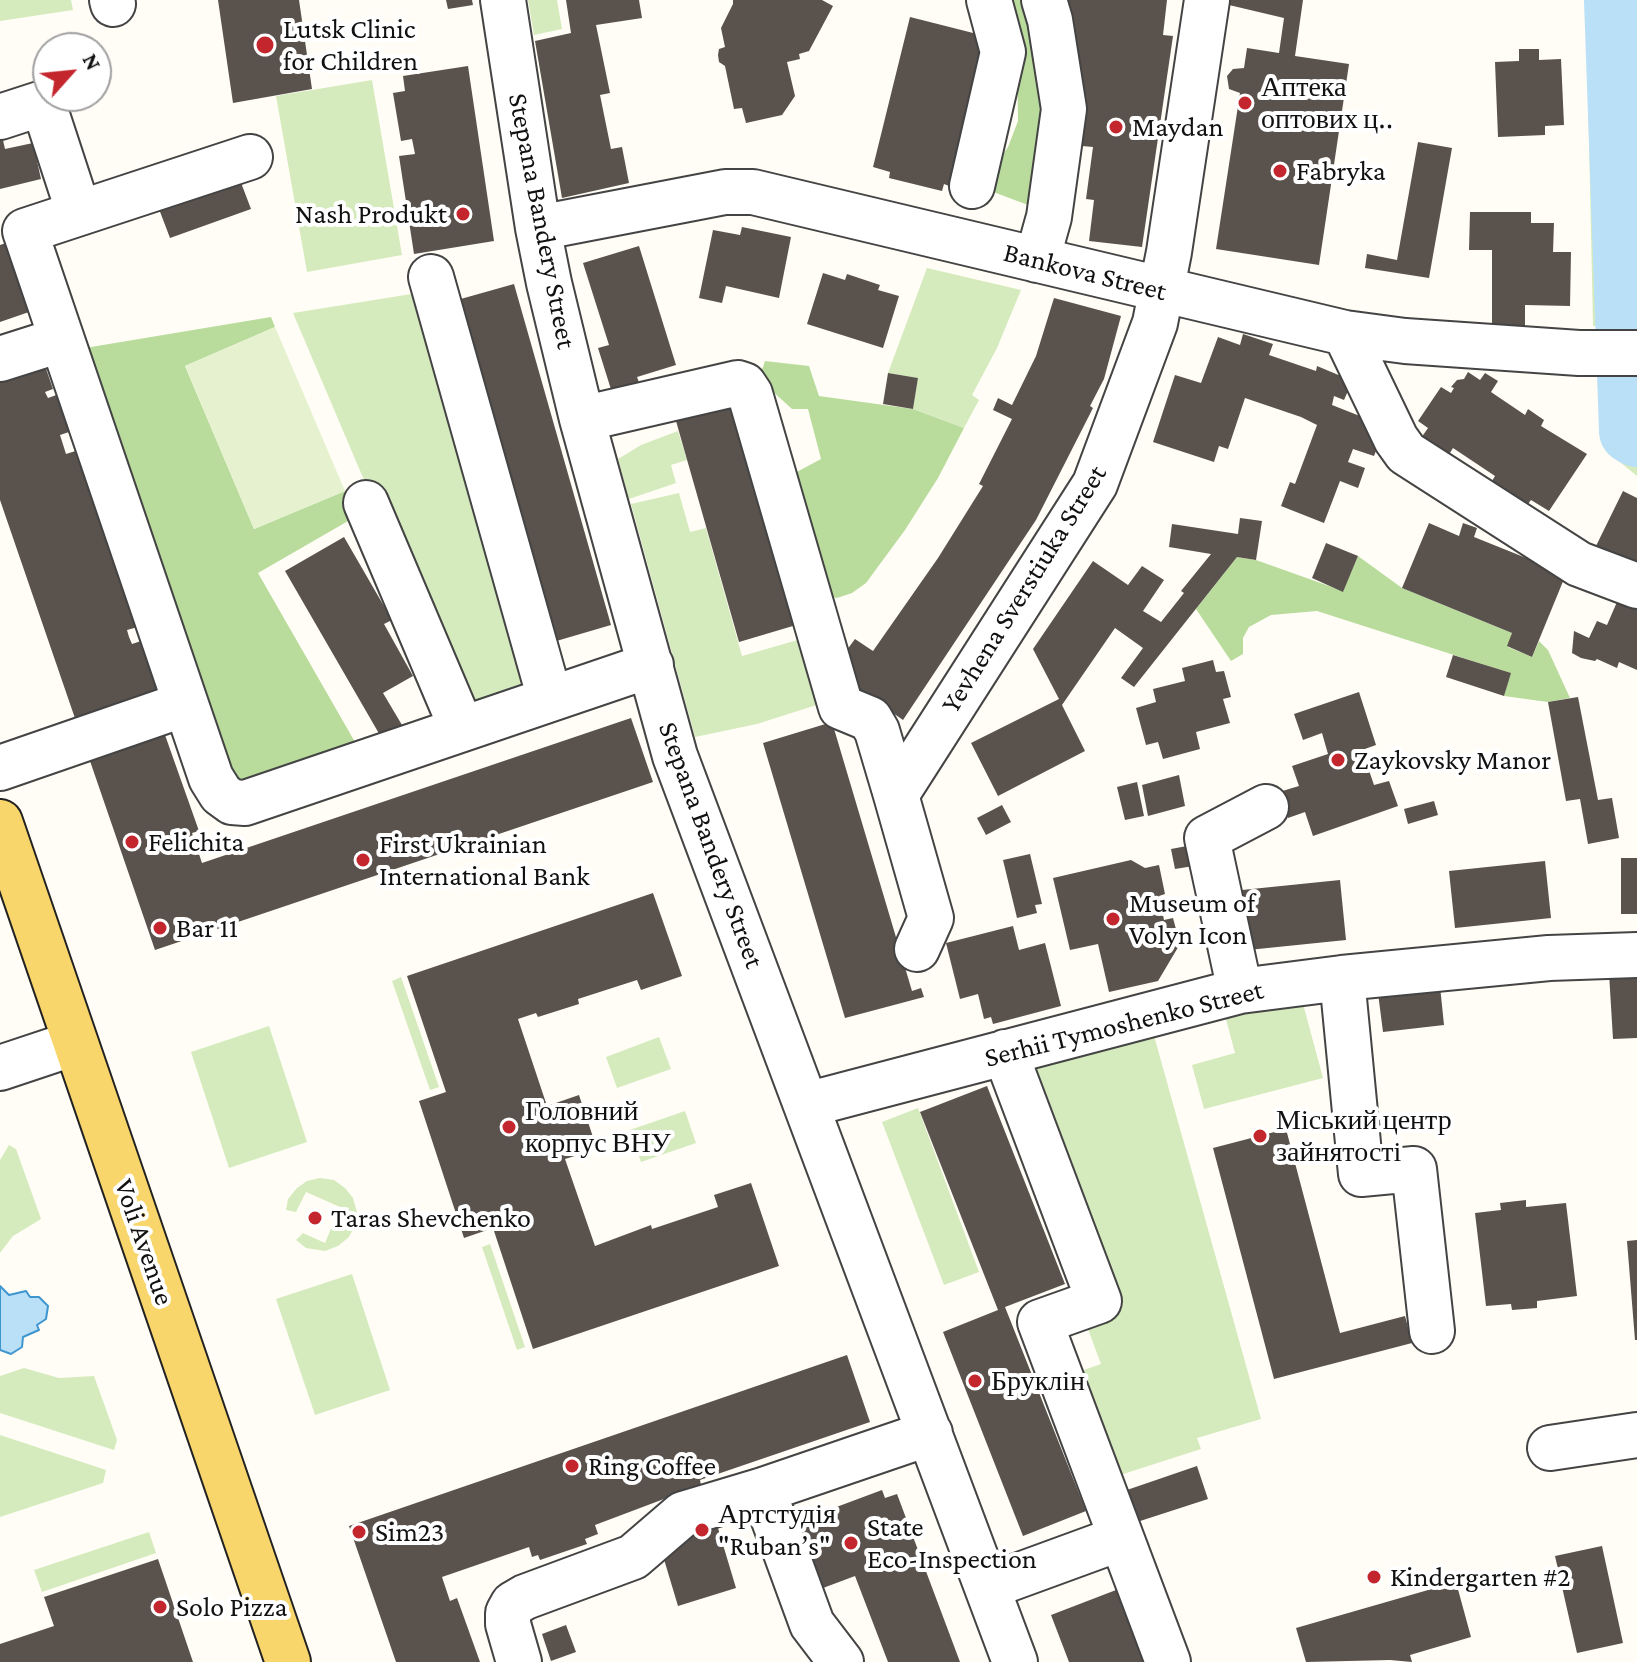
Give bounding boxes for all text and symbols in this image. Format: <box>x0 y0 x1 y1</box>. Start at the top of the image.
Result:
place label: Lutsk Clinic for Children <box>283 12 418 78</box>
north arrow <box>32 32 112 112</box>
marker: Lutsk Clinic for Children <box>254 34 276 56</box>
text: N <box>78 49 107 74</box>
place label: Аптека оптових ц‥ <box>1261 70 1393 136</box>
street label: Stepana Bandery Street <box>501 90 583 352</box>
marker: Аптека оптових ц‥ <box>1236 94 1254 112</box>
place label: Maydan <box>1132 110 1223 144</box>
marker: Maydan <box>1107 118 1125 136</box>
place label: Fabryka <box>1296 154 1386 188</box>
marker: Fabryka <box>1271 162 1289 180</box>
place label: Nash Produkt <box>295 197 447 231</box>
marker: Nash Produkt <box>454 205 472 223</box>
street label: Bankova Street <box>1000 236 1170 308</box>
street label: Yevhena Sverstiuka Street <box>934 459 1114 719</box>
street label: Stepana Bandery Street <box>651 717 771 973</box>
place label: Zaykovsky Manor <box>1354 743 1551 777</box>
marker: Zaykovsky Manor <box>1329 751 1347 769</box>
place label: Felichita <box>148 825 244 859</box>
place label: First Ukrainian International Bank <box>379 827 590 893</box>
marker: Felichita <box>123 833 141 851</box>
marker: First Ukrainian International Bank <box>354 851 372 869</box>
place label: Museum of Volyn Icon <box>1129 886 1255 952</box>
marker: Museum of Volyn Icon <box>1104 910 1122 928</box>
place label: Bar 11 <box>176 911 238 945</box>
marker: Bar 11 <box>151 919 169 937</box>
street label: Serhii Tymoshenko Street <box>981 973 1267 1075</box>
place label: Головний корпус ВНУ <box>525 1094 671 1160</box>
place label: Міський центр зайнятості <box>1276 1103 1452 1169</box>
marker: Головний корпус ВНУ <box>500 1118 518 1136</box>
marker: Міський центр зайнятості <box>1251 1127 1269 1145</box>
street label: Voli Avenue <box>107 1175 181 1309</box>
place label: Taras Shevchenko <box>331 1201 531 1235</box>
marker: Taras Shevchenko <box>306 1209 324 1227</box>
place label: Бруклін <box>991 1364 1085 1398</box>
marker: Бруклін <box>966 1372 984 1390</box>
place label: Ring Coffee <box>588 1449 716 1483</box>
marker: Ring Coffee <box>563 1457 581 1475</box>
place label: Артстудія "Ruban’s" <box>718 1497 836 1563</box>
place label: State Eco-Inspection <box>867 1510 1037 1576</box>
place label: Sim23 <box>375 1515 444 1549</box>
marker: Артстудія "Ruban’s" <box>693 1521 711 1539</box>
marker: Sim23 <box>350 1523 368 1541</box>
marker: State Eco-Inspection <box>842 1534 860 1552</box>
place label: Kindergarten #2 <box>1390 1560 1571 1594</box>
marker: Kindergarten #2 <box>1365 1568 1383 1586</box>
place label: Solo Pizza <box>176 1590 288 1624</box>
marker: Solo Pizza <box>151 1598 169 1616</box>

